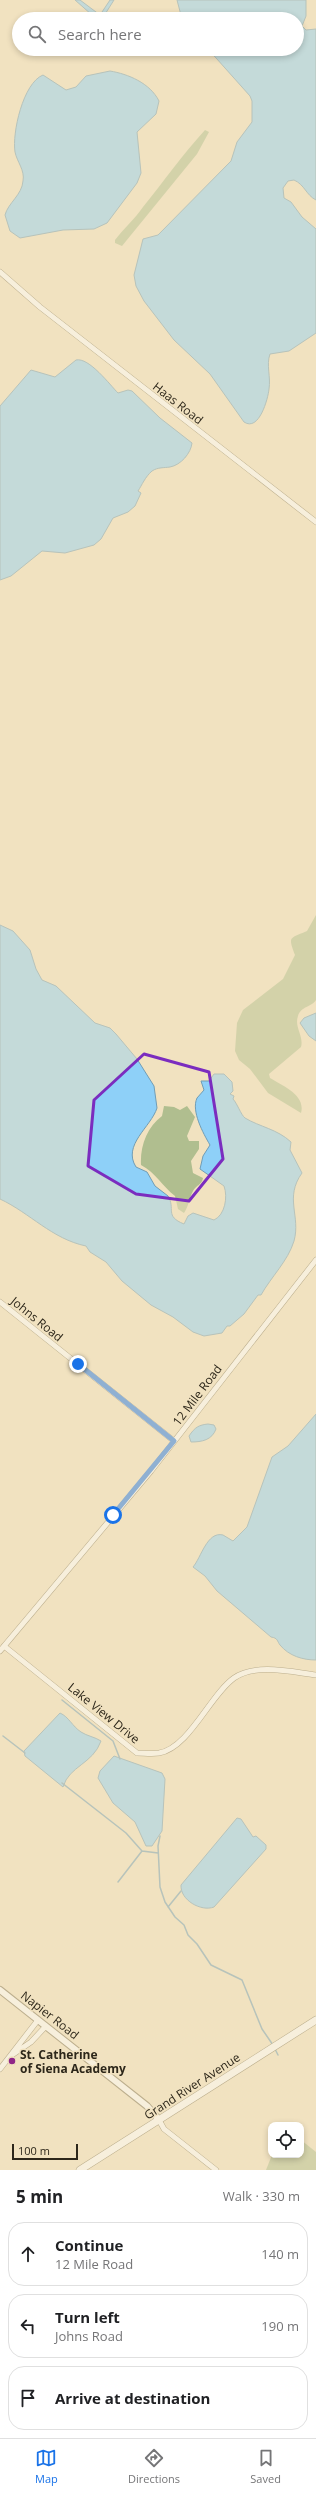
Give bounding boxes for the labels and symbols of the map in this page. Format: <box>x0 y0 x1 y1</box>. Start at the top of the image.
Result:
street label: Haas Road <box>149 378 207 428</box>
street label: Johns Road <box>7 1292 67 1345</box>
route end <box>69 1355 87 1373</box>
street label: 12 Mile Road <box>168 1361 226 1429</box>
route start <box>104 1506 122 1524</box>
street label: Lake View Drive <box>65 1679 144 1747</box>
street label: Napier Road <box>17 1987 83 2043</box>
place label: St. Catherine of Siena Academy <box>20 2046 126 2077</box>
street label: Grand River Avenue <box>141 2048 243 2123</box>
marker: St. Catherine of Siena Academy <box>7 2056 17 2066</box>
scale bar <box>12 2142 78 2161</box>

